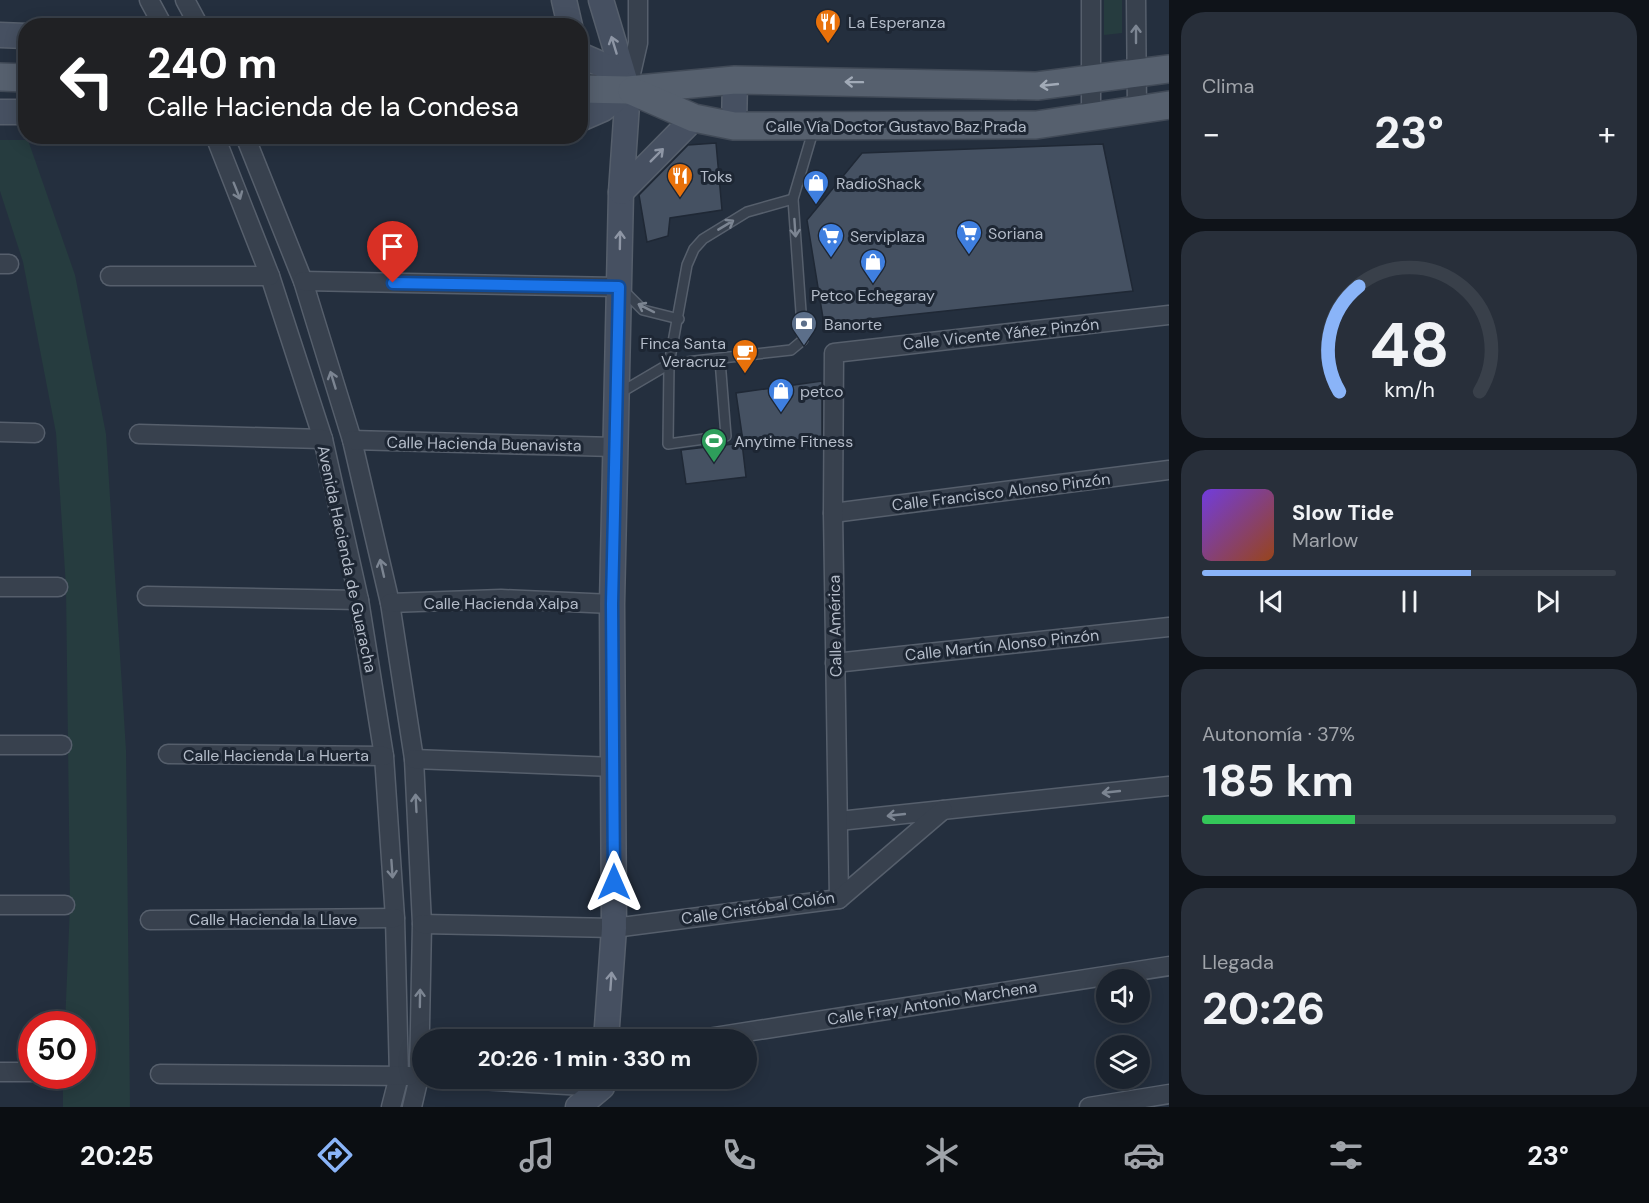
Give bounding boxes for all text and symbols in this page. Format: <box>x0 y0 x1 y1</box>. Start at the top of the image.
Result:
restaurant icon: La Esperanza <box>813 7 843 45</box>
place label: La Esperanza <box>848 12 945 33</box>
one-way arrow <box>1130 24 1142 44</box>
text: 240 m <box>147 36 277 91</box>
one-way arrow <box>608 36 619 55</box>
icon: left <box>48 42 126 120</box>
text: Clima <box>1202 73 1254 99</box>
one-way arrow <box>844 76 864 88</box>
one-way arrow <box>1039 80 1059 91</box>
text: Calle Hacienda de la Condesa <box>147 89 519 124</box>
text: 23° <box>1374 103 1444 162</box>
text: − <box>1202 112 1220 155</box>
text: + <box>1598 112 1616 155</box>
street label: Calle Vía Doctor Gustavo Baz Prada <box>765 116 1027 137</box>
one-way arrow <box>650 148 665 162</box>
restaurant icon: Toks <box>665 161 695 199</box>
place label: Toks <box>700 166 733 187</box>
shop icon: RadioShack <box>801 168 831 206</box>
place label: RadioShack <box>836 173 922 194</box>
one-way arrow <box>232 181 243 200</box>
one-way arrow <box>790 218 801 238</box>
supermarket icon: Soriana <box>954 218 984 256</box>
one-way arrow <box>717 219 734 231</box>
pin <box>367 221 418 283</box>
supermarket icon: Serviplaza <box>816 221 846 259</box>
place label: Soriana <box>988 223 1043 244</box>
place label: Serviplaza <box>850 226 925 247</box>
icon: arrive <box>376 230 409 263</box>
one-way arrow <box>614 231 625 251</box>
shop icon: Petco Echegaray <box>858 247 888 285</box>
place label: Petco Echegaray <box>811 285 935 306</box>
one-way arrow <box>637 302 655 314</box>
text: 48 <box>1369 304 1449 385</box>
bank icon: Banorte <box>789 309 819 347</box>
street label: Calle Vicente Yáñez Pinzón <box>902 313 1100 355</box>
place label: Banorte <box>824 314 882 335</box>
place label: Finca Santa Veracruz <box>640 333 726 372</box>
cafe icon: Finca Santa Veracruz <box>730 337 760 375</box>
one-way arrow <box>327 371 338 390</box>
shop icon: petco <box>766 376 796 414</box>
text: km/h <box>1384 376 1434 404</box>
place label: petco <box>800 381 844 402</box>
sports icon: Anytime Fitness <box>699 426 729 464</box>
place label: Anytime Fitness <box>734 431 853 452</box>
street label: Calle Hacienda Buenavista <box>386 432 582 456</box>
street label: Avenida Hacienda de Guaracha <box>313 443 381 675</box>
street label: Calle Francisco Alonso Pinzón <box>891 468 1111 516</box>
text: Slow Tide <box>1292 498 1394 527</box>
text: Marlow <box>1292 527 1358 553</box>
one-way arrow <box>376 559 388 578</box>
street label: Calle América <box>824 575 846 677</box>
icon: previous <box>1255 585 1288 618</box>
icon: pause <box>1393 585 1426 618</box>
icon: next <box>1531 585 1564 618</box>
street label: Calle Hacienda Xalpa <box>424 593 578 614</box>
street label: Calle Martín Alonso Pinzón <box>904 624 1100 666</box>
text: Autonomía · 37% <box>1202 721 1355 747</box>
street label: Calle Hacienda La Huerta <box>183 745 369 766</box>
text: 185 km <box>1202 751 1354 810</box>
one-way arrow <box>1101 787 1121 798</box>
one-way arrow <box>410 793 421 813</box>
one-way arrow <box>887 810 906 821</box>
position arrow <box>582 850 646 914</box>
one-way arrow <box>387 858 398 878</box>
street label: Calle Cristóbal Colón <box>680 887 836 929</box>
street label: Calle Hacienda la Llave <box>189 909 357 930</box>
text: Llegada <box>1202 949 1274 975</box>
map controls <box>1096 969 1150 1089</box>
button: sound <box>1096 969 1150 1023</box>
one-way arrow <box>605 972 616 992</box>
street label: Calle Fray Antonio Marchena <box>826 976 1038 1030</box>
text: 20:26 <box>1202 979 1325 1038</box>
one-way arrow <box>415 988 426 1008</box>
speed limit sign: 50 <box>18 1011 96 1089</box>
button: layers <box>1096 1035 1150 1089</box>
text: 20:26 · 1 min · 330 m <box>478 1044 691 1073</box>
icon: directions <box>314 1134 356 1176</box>
icon: music <box>516 1134 558 1176</box>
icon: phone <box>718 1134 760 1176</box>
icon: climate <box>921 1134 963 1176</box>
icon: car <box>1123 1134 1165 1176</box>
icon: filters <box>1325 1134 1367 1176</box>
text: 20:25 <box>80 1138 154 1173</box>
text: 23° <box>1527 1138 1569 1173</box>

